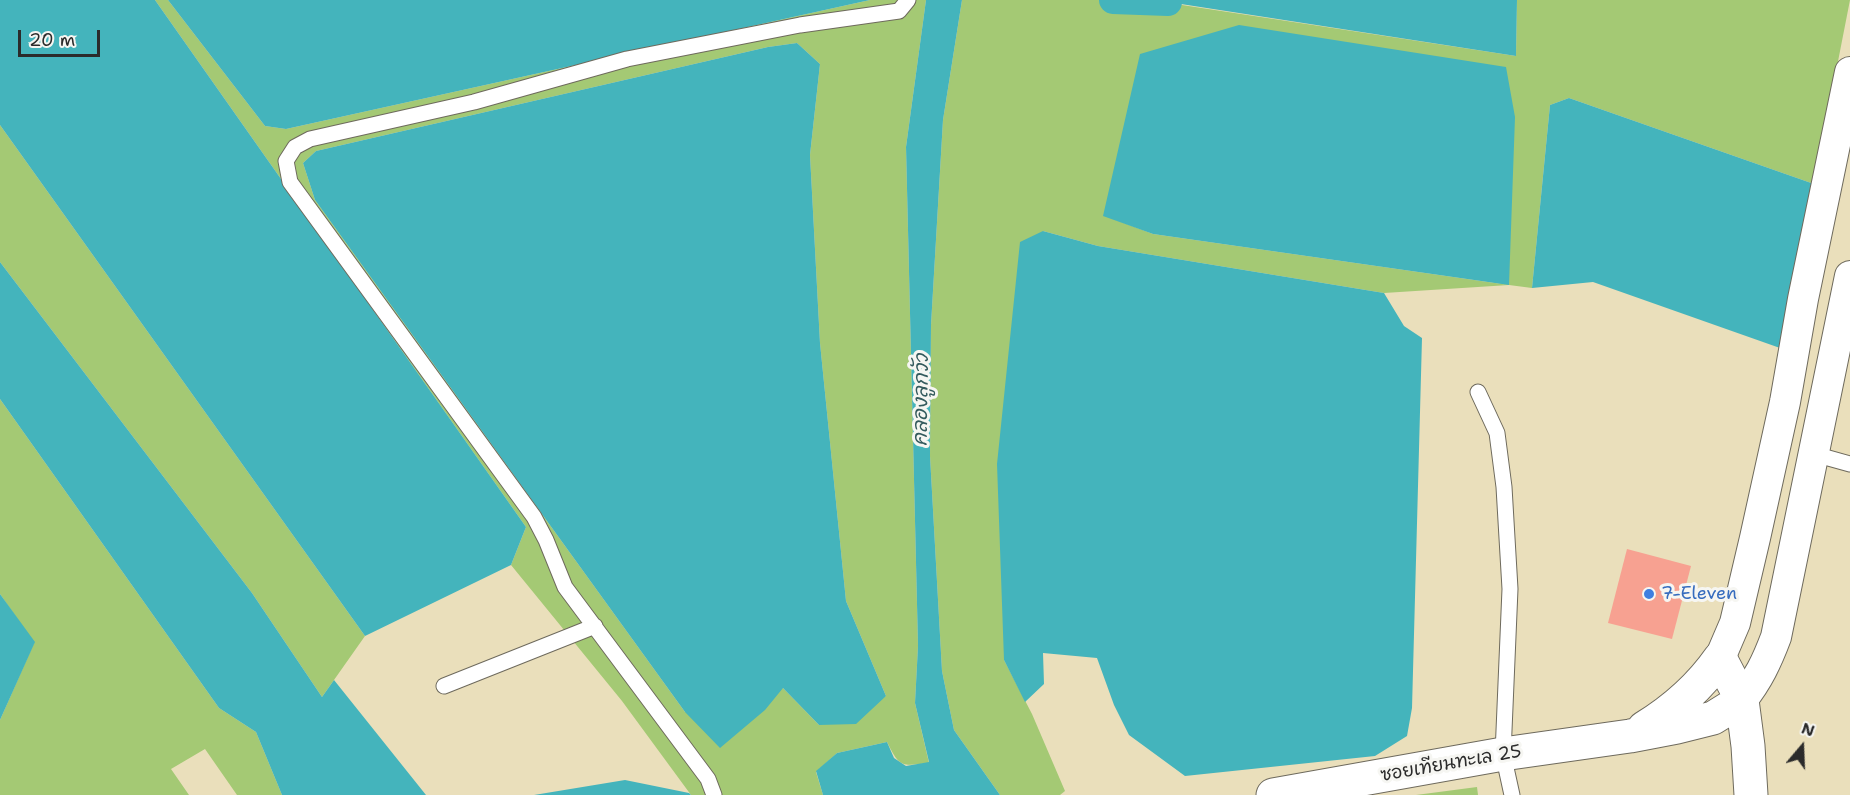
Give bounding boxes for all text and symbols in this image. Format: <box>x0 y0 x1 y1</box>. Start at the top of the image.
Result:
scale bar <box>21 18 104 56</box>
text: 20 m <box>29 28 75 52</box>
water label: คลองลูกวัว <box>909 354 935 446</box>
place label: 7-Eleven <box>1661 583 1737 605</box>
marker: 7-Eleven <box>1642 587 1656 601</box>
north arrow <box>1772 717 1832 777</box>
text: N <box>1799 718 1817 742</box>
street label: ซอยเทียนทะเล 25 <box>1379 741 1523 787</box>

